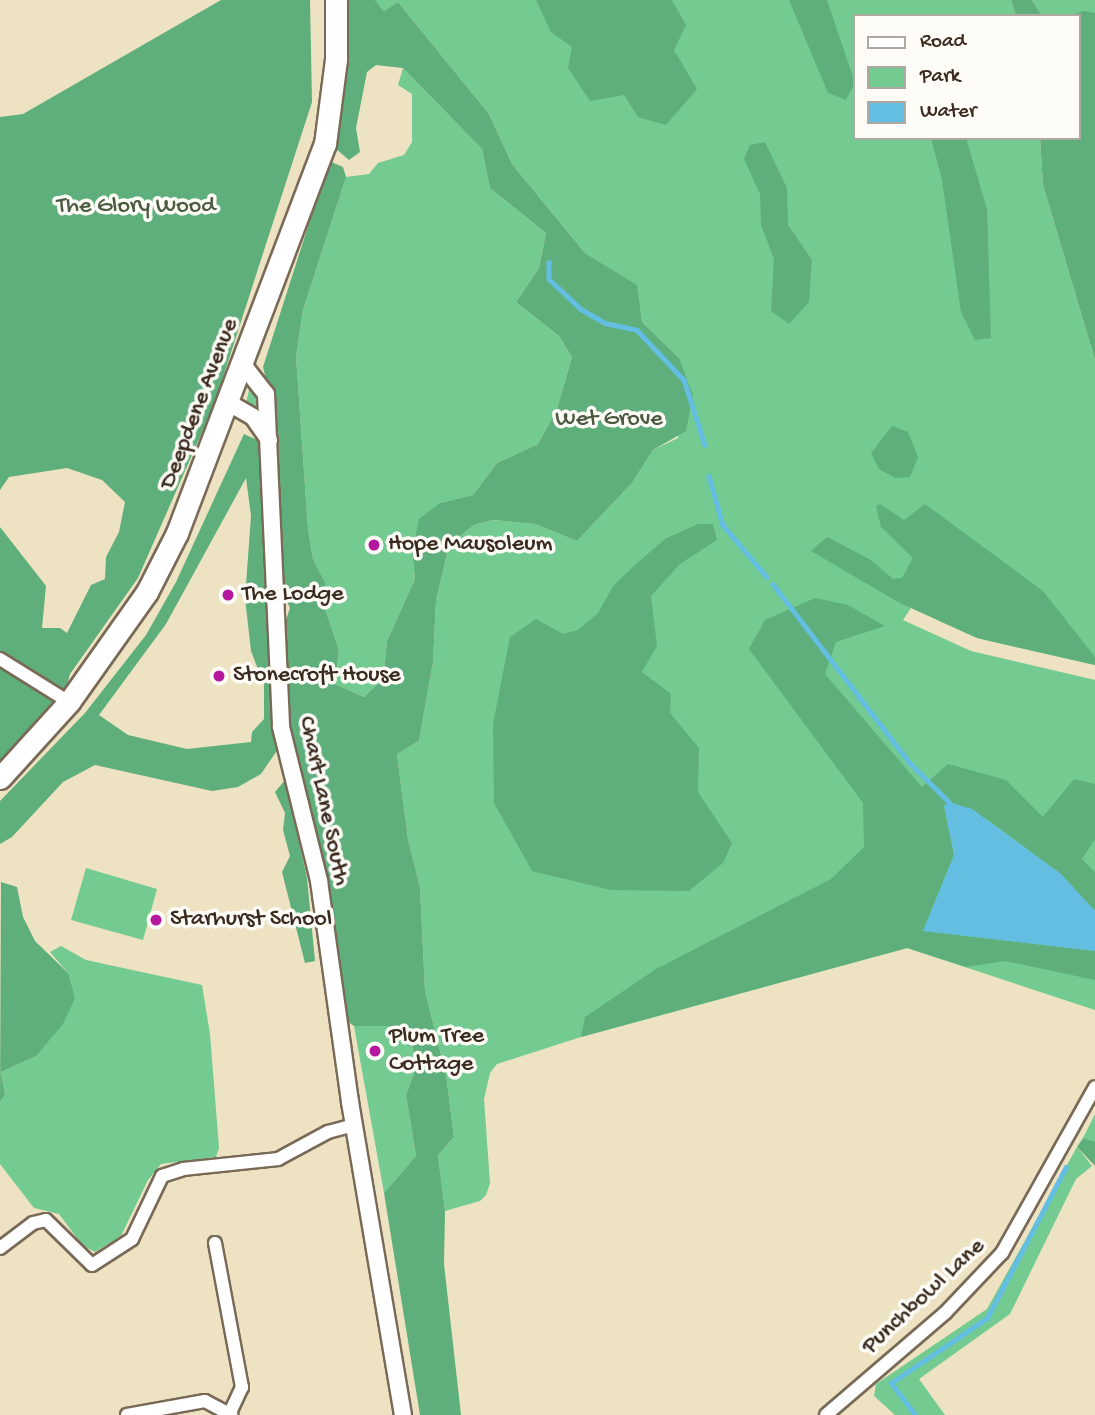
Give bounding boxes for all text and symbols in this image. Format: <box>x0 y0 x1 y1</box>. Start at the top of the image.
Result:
legend <box>853 14 1081 140</box>
text: Road <box>920 30 966 55</box>
text: Park <box>920 65 960 90</box>
text: Water <box>920 100 976 125</box>
park label: The Glory Wood <box>57 193 215 221</box>
street label: Deepdene Avenue <box>154 315 246 493</box>
park label: Wet Grove <box>555 406 663 434</box>
place label: Hope Mausoleum <box>388 531 553 559</box>
marker: Hope Mausoleum <box>366 537 382 553</box>
place label: The Lodge <box>242 581 344 609</box>
marker: The Lodge <box>220 587 236 603</box>
place label: Stonecroft House <box>233 662 401 690</box>
marker: Stonecroft House <box>211 668 227 684</box>
street label: Chart Lane South <box>291 714 355 888</box>
place label: Starhurst School <box>170 906 332 934</box>
marker: Starhurst School <box>148 912 164 928</box>
place label: Plum Tree Cottage <box>389 1023 484 1079</box>
marker: Plum Tree Cottage <box>367 1043 383 1059</box>
street label: Punchbowl Lane <box>857 1233 991 1361</box>

